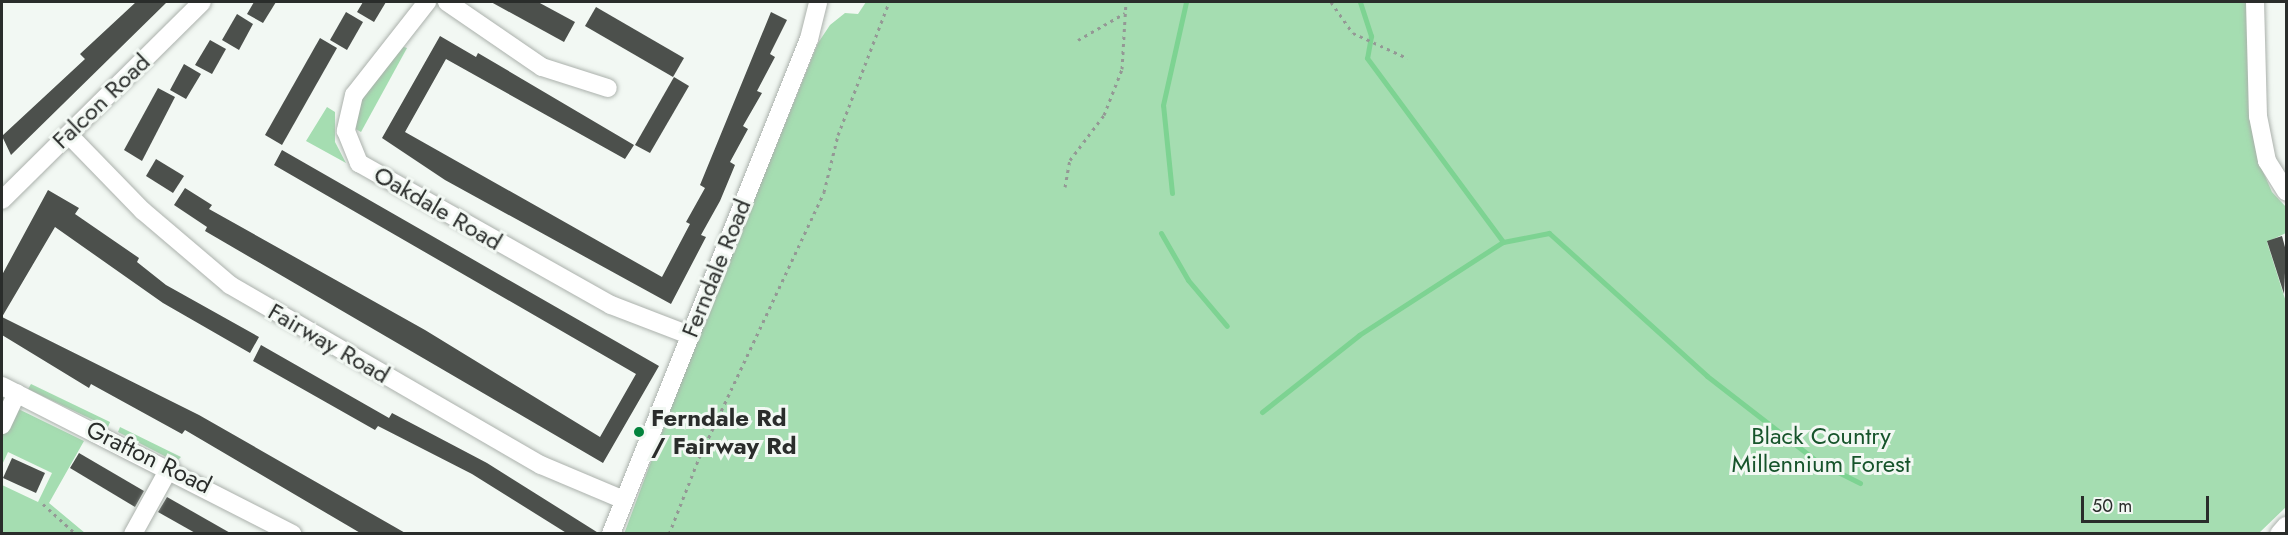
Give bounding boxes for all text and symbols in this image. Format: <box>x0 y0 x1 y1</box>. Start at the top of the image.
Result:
street label: Falcon Road <box>46 47 156 155</box>
street label: Oakdale Road <box>369 160 507 256</box>
street label: Ferndale Road <box>675 195 757 341</box>
street label: Fairway Road <box>263 297 395 389</box>
place label: Ferndale Rd / Fairway Rd <box>651 404 797 460</box>
street label: Grafton Road <box>82 414 216 500</box>
park label: Black Country Millennium Forest <box>1731 422 1911 478</box>
marker: Ferndale Rd / Fairway Rd <box>632 425 646 439</box>
scale bar <box>2084 484 2212 522</box>
text: 50 m <box>2092 493 2132 519</box>

